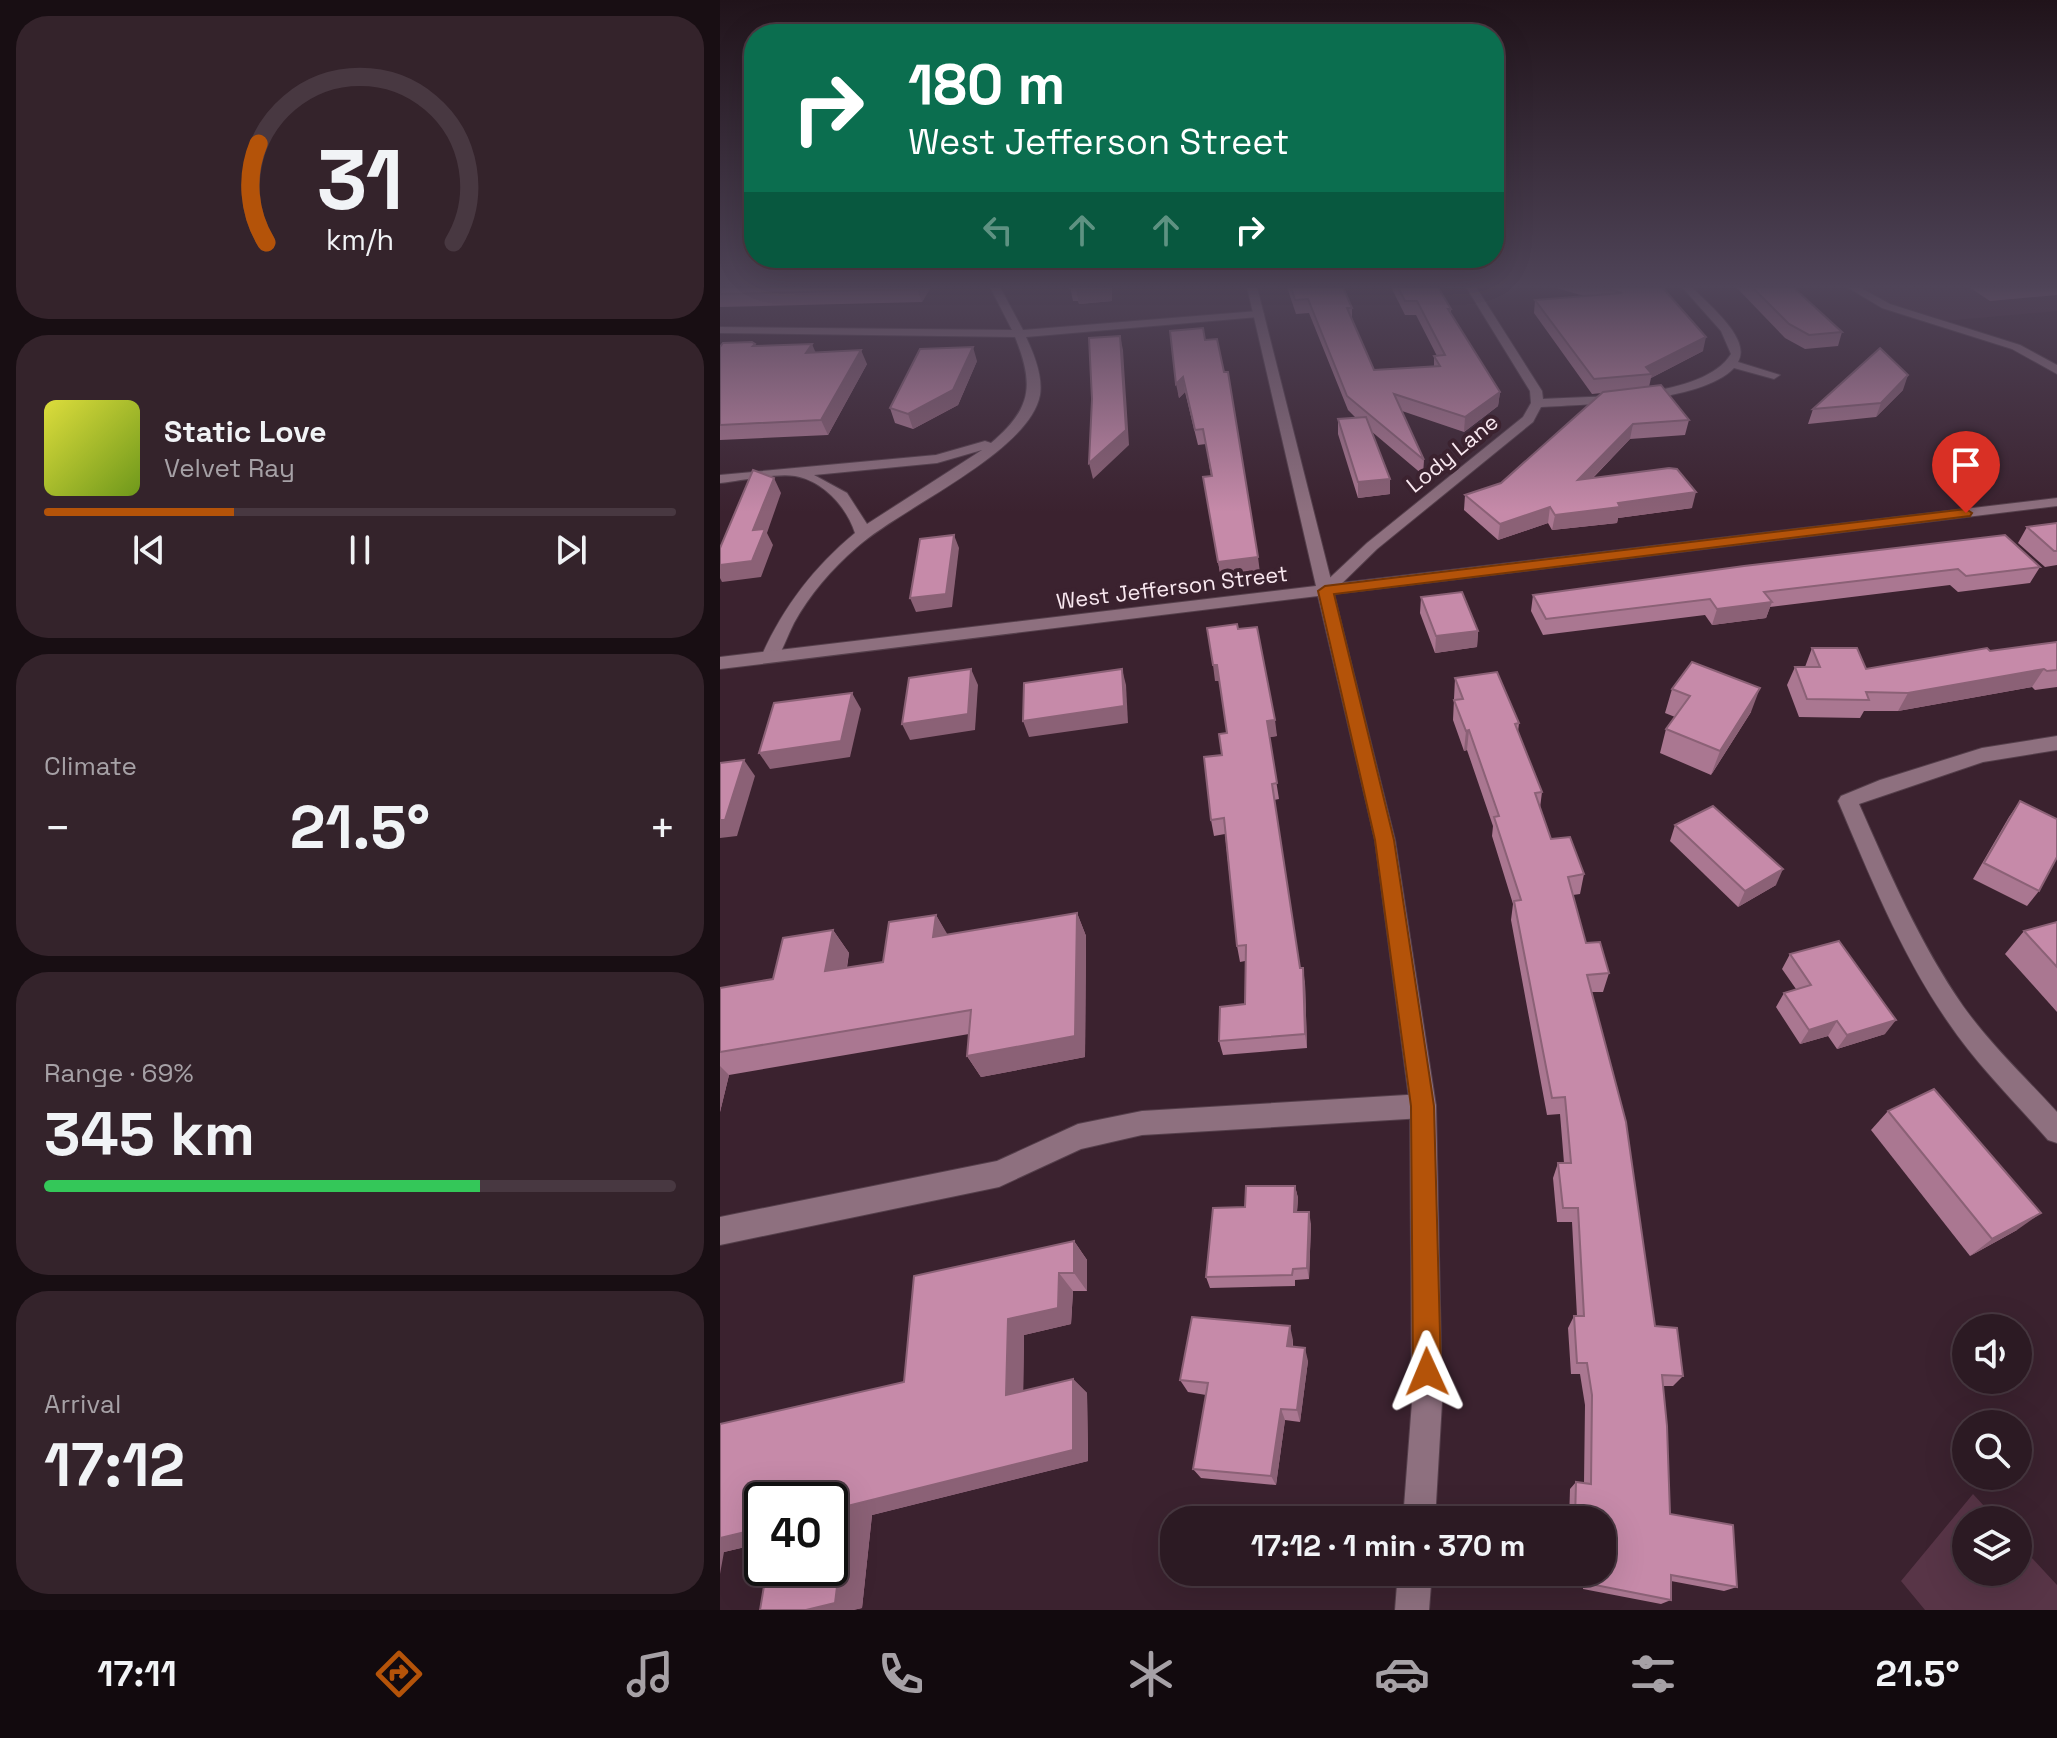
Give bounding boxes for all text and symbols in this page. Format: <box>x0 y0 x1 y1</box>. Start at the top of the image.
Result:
text: 180 m <box>908 49 1065 120</box>
icon: right <box>776 56 880 160</box>
text: West Jefferson Street <box>908 119 1289 165</box>
text: 31 <box>317 127 403 233</box>
icon: left <box>976 208 1020 252</box>
icon: ahead <box>1060 208 1104 252</box>
icon: ahead <box>1144 208 1188 252</box>
icon: right <box>1228 208 1272 252</box>
text: km/h <box>326 223 394 259</box>
street label: Lody Lane <box>1400 408 1504 498</box>
text: Static Love <box>164 412 327 451</box>
pin <box>1932 431 2000 513</box>
icon: arrive <box>1944 443 1988 487</box>
text: Velvet Ray <box>164 451 295 485</box>
icon: previous <box>127 528 171 572</box>
icon: pause <box>338 528 382 572</box>
icon: next <box>549 528 593 572</box>
street label: West Jefferson Street <box>1055 559 1289 615</box>
text: Climate <box>44 749 137 783</box>
text: 21.5° <box>290 789 430 866</box>
text: − <box>44 800 71 856</box>
text: + <box>649 800 676 856</box>
text: Range · 69% <box>44 1056 194 1090</box>
text: 345 km <box>44 1096 255 1173</box>
map controls <box>1952 1314 2032 1586</box>
button: sound <box>1952 1314 2032 1394</box>
position arrow <box>1385 1330 1469 1414</box>
text: Arrival <box>44 1387 121 1421</box>
button: search <box>1952 1410 2032 1490</box>
text: 17:12 <box>44 1427 185 1504</box>
speed limit sign: 40 <box>744 1482 848 1586</box>
button: layers <box>1952 1506 2032 1586</box>
text: 17:12 · 1 min · 370 m <box>1251 1526 1525 1565</box>
icon: directions <box>371 1646 427 1702</box>
icon: music <box>622 1646 678 1702</box>
icon: phone <box>873 1646 929 1702</box>
icon: climate <box>1123 1646 1179 1702</box>
icon: car <box>1374 1646 1430 1702</box>
icon: filters <box>1625 1646 1681 1702</box>
text: 17:11 <box>97 1651 177 1697</box>
text: 21.5° <box>1875 1651 1960 1697</box>

